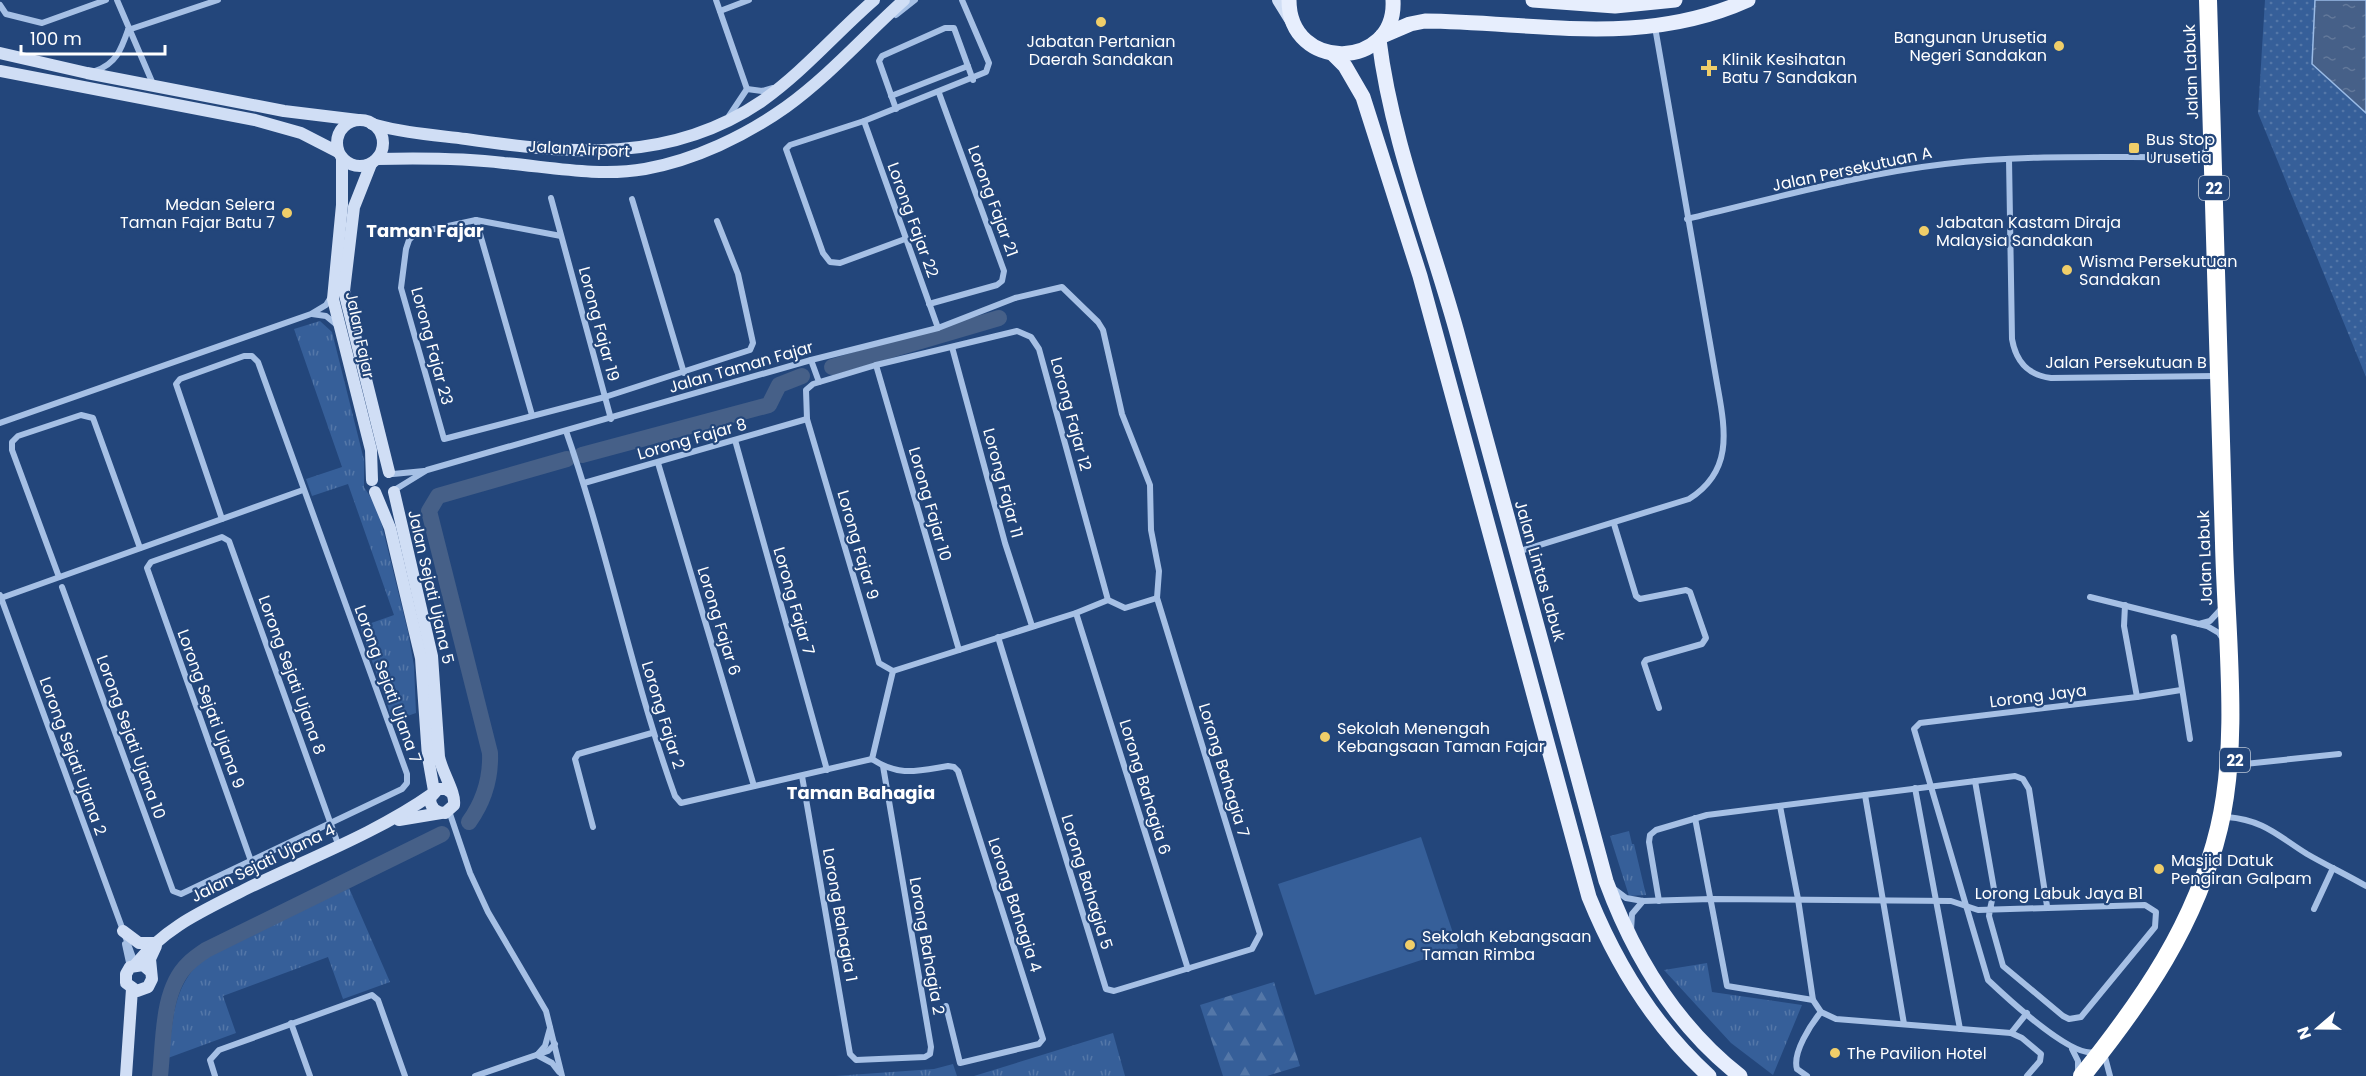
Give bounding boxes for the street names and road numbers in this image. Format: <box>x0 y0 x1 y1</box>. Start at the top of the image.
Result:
street label: Jalan Labuk <box>2178 23 2204 120</box>
street label: Jalan Airport <box>527 135 631 163</box>
street label: Jalan Persekutuan A <box>1770 141 1934 197</box>
street label: Lorong Fajar 21 <box>962 142 1024 260</box>
street label: Lorong Fajar 22 <box>882 159 944 281</box>
road number: 22 <box>2199 176 2229 200</box>
street label: Lorong Fajar 19 <box>573 264 625 384</box>
street label: Lorong Fajar 23 <box>405 284 459 408</box>
street label: Jalan Fajar <box>340 289 380 381</box>
street label: Jalan Taman Fajar <box>666 335 816 399</box>
street label: Jalan Persekutuan B <box>2045 351 2207 374</box>
street label: Lorong Fajar 12 <box>1045 355 1097 473</box>
street label: Lorong Fajar 8 <box>635 412 749 466</box>
street label: Lorong Fajar 11 <box>977 426 1029 540</box>
street label: Lorong Fajar 10 <box>903 444 957 564</box>
street label: Lorong Fajar 9 <box>831 488 885 602</box>
street label: Jalan Lintas Labuk <box>1509 498 1571 645</box>
street label: Jalan Sejati Ujana 5 <box>402 508 460 666</box>
street label: Jalan Labuk <box>2192 509 2218 606</box>
street label: Lorong Fajar 7 <box>768 544 820 658</box>
street label: Lorong Fajar 6 <box>692 564 746 678</box>
street label: Lorong Sejati Ujana 8 <box>252 592 332 758</box>
street label: Lorong Sejati Ujana 7 <box>349 602 427 766</box>
street label: Lorong Sejati Ujana 9 <box>171 626 251 792</box>
street label: Lorong Sejati Ujana 10 <box>91 652 171 822</box>
street label: Lorong Fajar 2 <box>636 658 690 772</box>
street label: Lorong Sejati Ujana 2 <box>34 674 112 838</box>
street label: Lorong Jaya <box>1988 679 2088 713</box>
street label: Lorong Bahagia 7 <box>1193 700 1255 840</box>
street label: Lorong Bahagia 6 <box>1113 717 1177 857</box>
road number: 22 <box>2220 748 2250 772</box>
street label: Lorong Bahagia 5 <box>1055 812 1119 952</box>
street label: Jalan Sejati Ujana 4 <box>187 818 339 908</box>
street label: Lorong Bahagia 4 <box>982 835 1048 975</box>
street label: Lorong Bahagia 1 <box>817 846 863 984</box>
street label: Lorong Bahagia 2 <box>904 875 950 1017</box>
street label: Lorong Labuk Jaya B1 <box>1975 882 2143 905</box>

